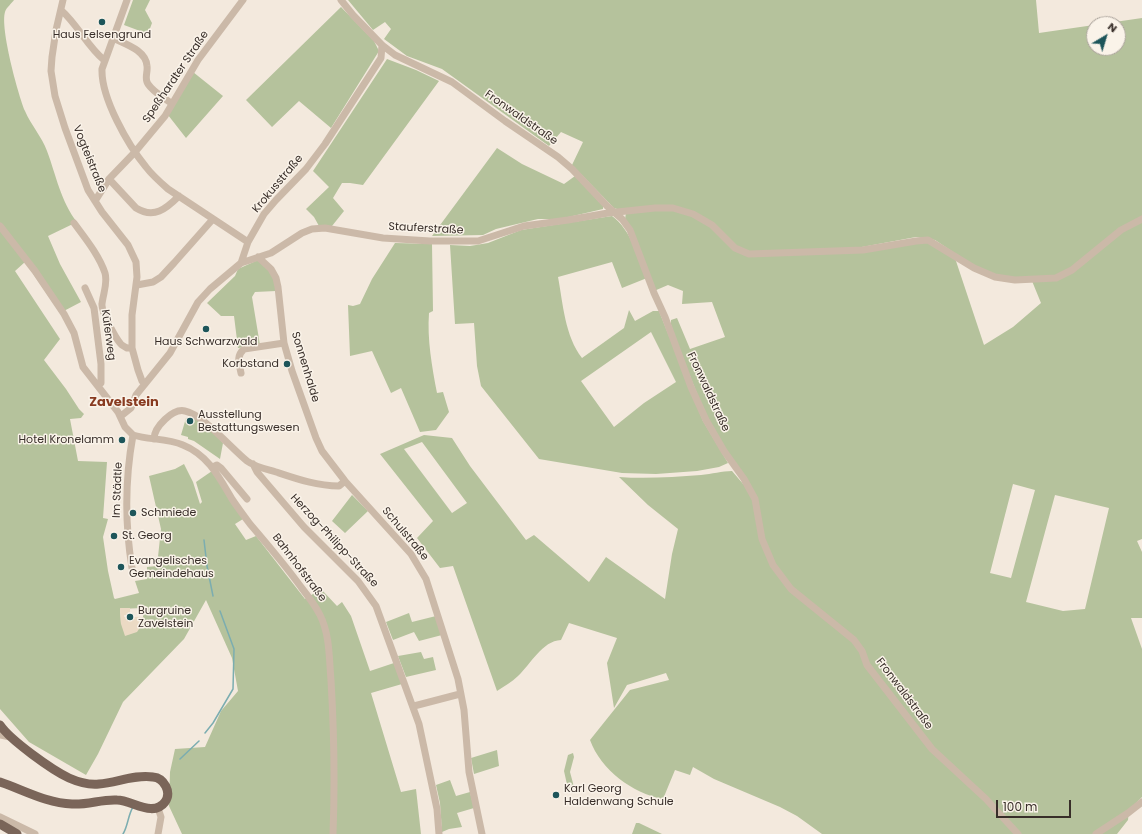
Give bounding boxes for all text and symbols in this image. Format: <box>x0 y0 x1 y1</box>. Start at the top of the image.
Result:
north arrow <box>1086 16 1126 56</box>
marker: Haus Felsengrund <box>97 17 107 27</box>
text: N <box>1105 18 1121 36</box>
place label: Haus Felsengrund <box>53 28 151 42</box>
street label: Speßhardter Straße <box>140 28 212 126</box>
street label: Fronwaldstraße <box>482 88 560 148</box>
street label: Vogteistraße <box>70 124 108 194</box>
street label: Krokusstraße <box>250 152 306 216</box>
street label: Stauferstraße <box>388 220 464 238</box>
street label: Küferweg <box>98 309 118 361</box>
marker: Haus Schwarzwald <box>201 324 211 334</box>
street label: Sonnenhalde <box>288 330 322 404</box>
place label: Haus Schwarzwald <box>154 335 258 349</box>
street label: Fronwaldstraße <box>684 350 732 434</box>
place label: Korbstand <box>222 357 279 371</box>
marker: Korbstand <box>282 359 292 369</box>
district label: Zavelstein <box>89 395 159 411</box>
place label: Ausstellung Bestattungswesen <box>198 408 299 434</box>
marker: Ausstellung Bestattungswesen <box>185 416 195 426</box>
place label: Hotel Kronelamm <box>18 433 114 447</box>
marker: Hotel Kronelamm <box>117 435 127 445</box>
street label: Im Städtle <box>110 462 126 518</box>
street label: Herzog-Philipp-Straße <box>287 492 381 590</box>
street label: Schulstraße <box>379 505 431 563</box>
place label: Schmiede <box>141 506 196 520</box>
marker: Schmiede <box>128 508 138 518</box>
place label: St. Georg <box>122 529 172 543</box>
marker: St. Georg <box>109 531 119 541</box>
street label: Bahnhofstraße <box>269 531 329 605</box>
place label: Evangelisches Gemeindehaus <box>129 554 214 580</box>
marker: Evangelisches Gemeindehaus <box>116 562 126 572</box>
place label: Burgruine Zavelstein <box>138 604 193 630</box>
marker: Burgruine Zavelstein <box>125 612 135 622</box>
street label: Fronwaldstraße <box>873 656 935 732</box>
place label: Karl Georg Haldenwang Schule <box>564 782 674 808</box>
marker: Karl Georg Haldenwang Schule <box>551 790 561 800</box>
scale bar <box>998 792 1073 818</box>
text: 100 m <box>1003 798 1037 815</box>

